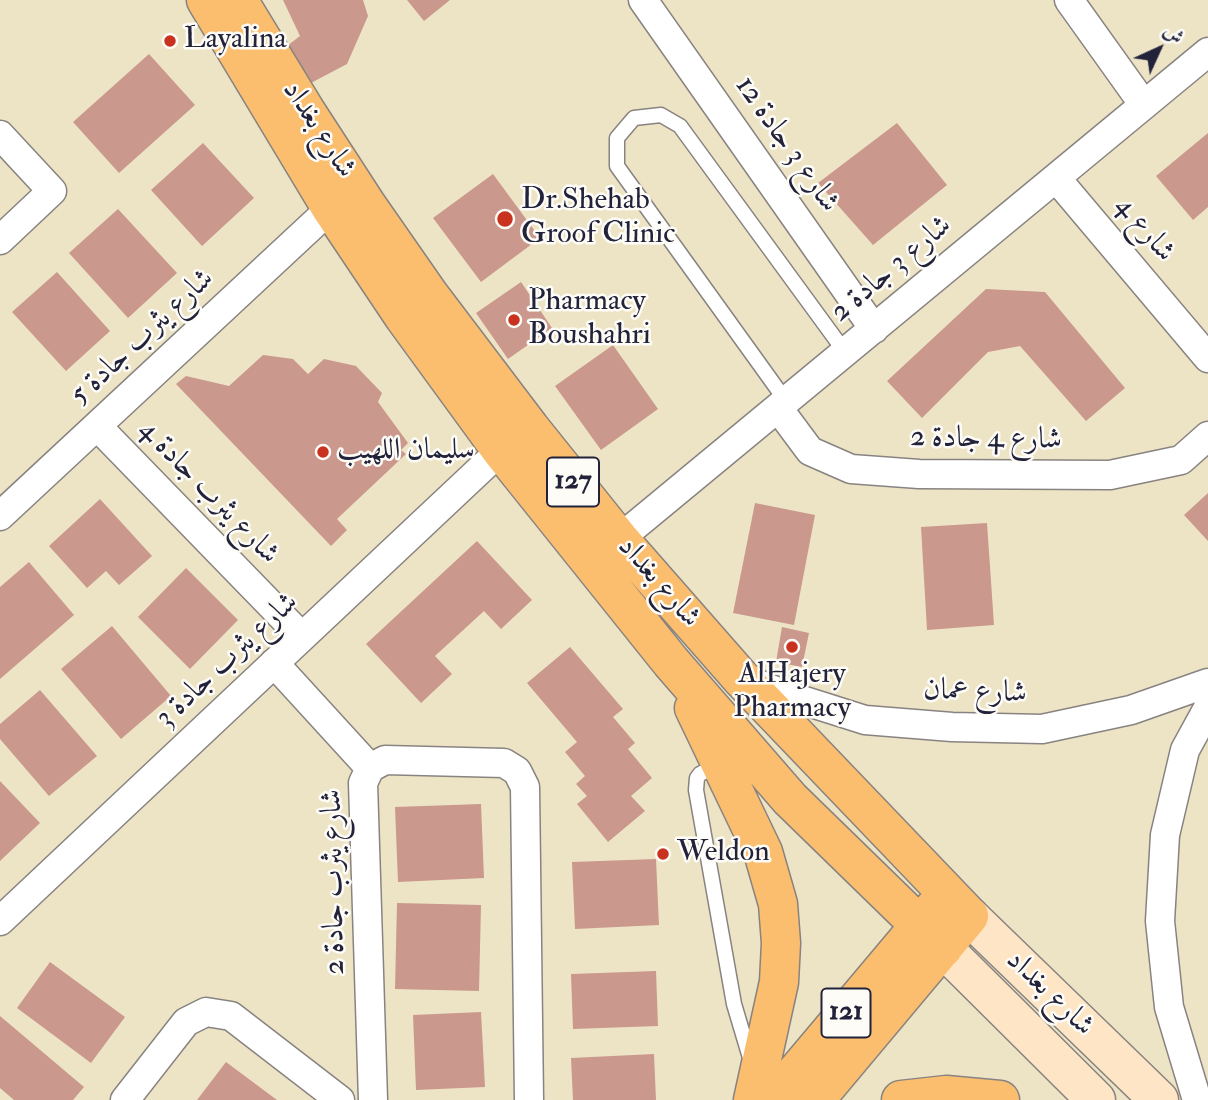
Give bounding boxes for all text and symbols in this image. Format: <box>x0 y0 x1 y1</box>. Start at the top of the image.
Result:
north arrow <box>1124 14 1194 84</box>
text: ش <box>1159 19 1189 49</box>
place label: Layalina <box>184 23 287 59</box>
marker: Layalina <box>162 33 178 49</box>
street label: شارع 3 جادة 12 <box>726 70 846 220</box>
street label: شارع بغداد <box>273 74 363 186</box>
place label: Dr.Shehab Groof Clinic <box>521 184 675 254</box>
street label: شارع 4 <box>1106 190 1182 270</box>
marker: Dr.Shehab Groof Clinic <box>495 209 515 229</box>
street label: شارع 3 جادة 2 <box>824 209 960 331</box>
street label: شارع يثرب جادة 5 <box>64 262 222 414</box>
place label: Pharmacy Boushahri <box>528 285 651 356</box>
marker: Pharmacy Boushahri <box>506 312 522 328</box>
street label: شارع يثرب جادة 4 <box>130 413 286 573</box>
street label: شارع 4 جادة 2 <box>910 421 1062 459</box>
place label: سليمان اللهيب <box>337 434 475 470</box>
marker: سليمان اللهيب <box>315 444 331 460</box>
road number: 127 <box>547 458 599 506</box>
street label: شارع بغداد <box>609 530 707 636</box>
street label: شارع يثرب جادة 3 <box>149 586 307 736</box>
marker: AlHajery Pharmacy <box>784 639 800 655</box>
place label: AlHajery Pharmacy <box>733 658 851 728</box>
street label: شارع عمان <box>923 673 1027 713</box>
street label: شارع يثرب جادة 2 <box>315 789 355 975</box>
place label: Weldon <box>677 836 770 872</box>
marker: Weldon <box>655 846 671 862</box>
street label: شارع بغداد <box>997 943 1101 1045</box>
road number: 121 <box>822 988 870 1038</box>

